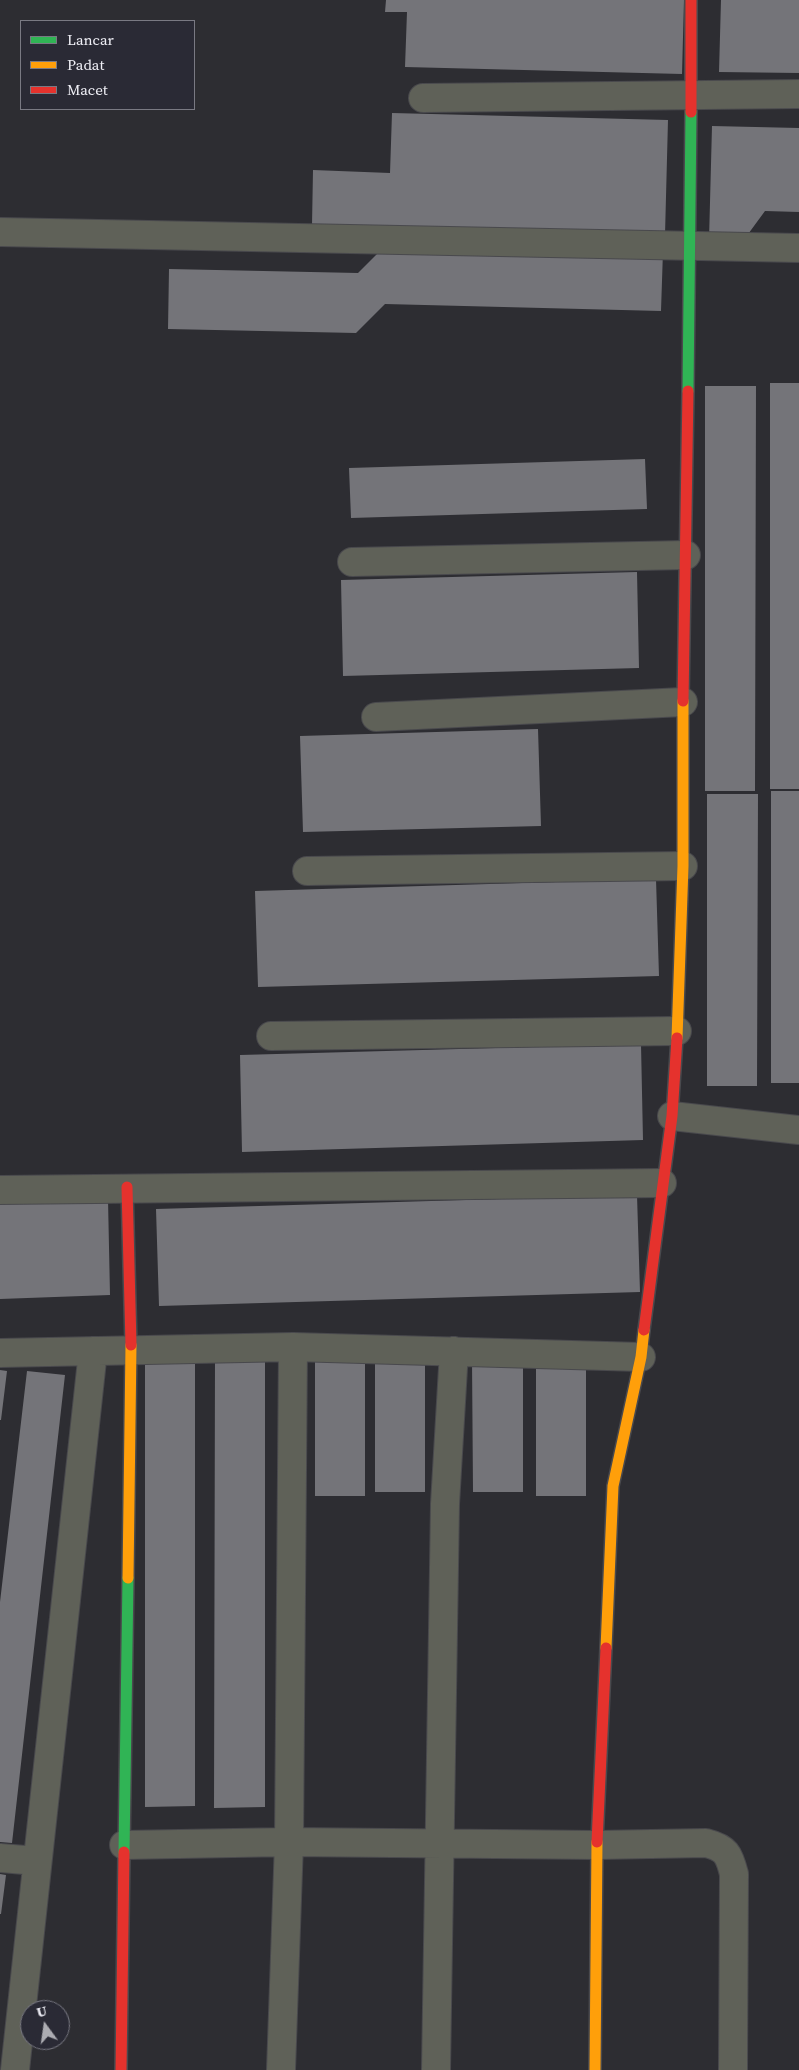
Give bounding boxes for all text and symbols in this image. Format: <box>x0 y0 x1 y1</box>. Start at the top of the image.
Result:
legend <box>20 20 195 110</box>
text: Lancar <box>67 29 114 50</box>
text: Padat <box>67 54 104 75</box>
text: Macet <box>67 79 108 100</box>
north arrow <box>20 2000 70 2050</box>
text: U <box>34 2000 49 2022</box>

